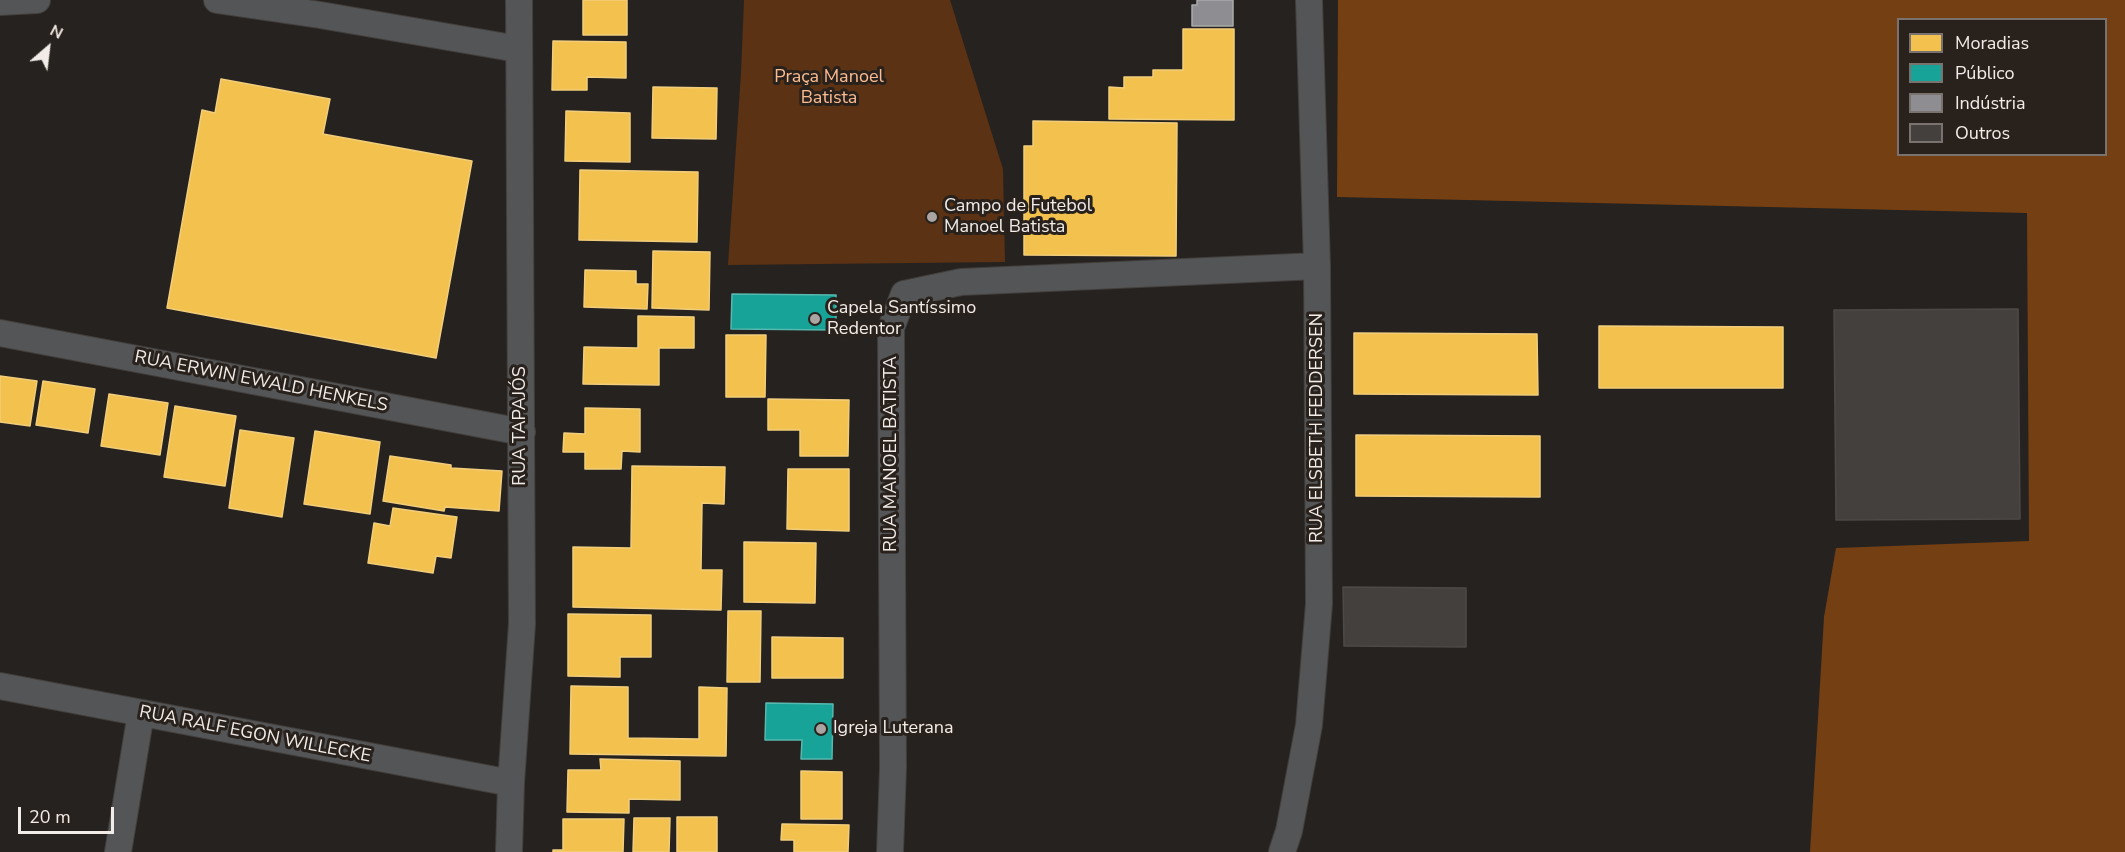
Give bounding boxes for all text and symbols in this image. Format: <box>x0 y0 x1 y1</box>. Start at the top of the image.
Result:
north arrow <box>18 18 78 78</box>
legend <box>1897 18 2107 156</box>
text: N <box>46 20 67 45</box>
text: Moradias <box>1955 31 2029 55</box>
text: Público <box>1955 61 2015 85</box>
park label: Praça Manoel Batista <box>774 67 884 110</box>
text: Indústria <box>1955 91 2025 115</box>
text: Outros <box>1955 121 2010 145</box>
place label: Campo de Futebol Manoel Batista <box>944 196 1092 238</box>
marker: Campo de Futebol Manoel Batista <box>925 210 939 224</box>
place label: Capela Santíssimo Redentor <box>827 298 976 340</box>
marker: Capela Santíssimo Redentor <box>808 312 822 326</box>
street label: RUA ELSBETH FEDDERSEN <box>1307 313 1329 543</box>
street label: RUA ERWIN EWALD HENKELS <box>133 347 389 417</box>
street label: RUA MANOEL BATISTA <box>881 356 903 552</box>
street label: RUA TAPAJÓS <box>510 366 532 486</box>
street label: RUA RALF EGON WILLECKE <box>137 702 373 768</box>
place label: Igreja Luterana <box>833 718 954 740</box>
marker: Igreja Luterana <box>814 722 828 736</box>
scale bar <box>21 795 117 833</box>
text: 20 m <box>29 805 71 829</box>

